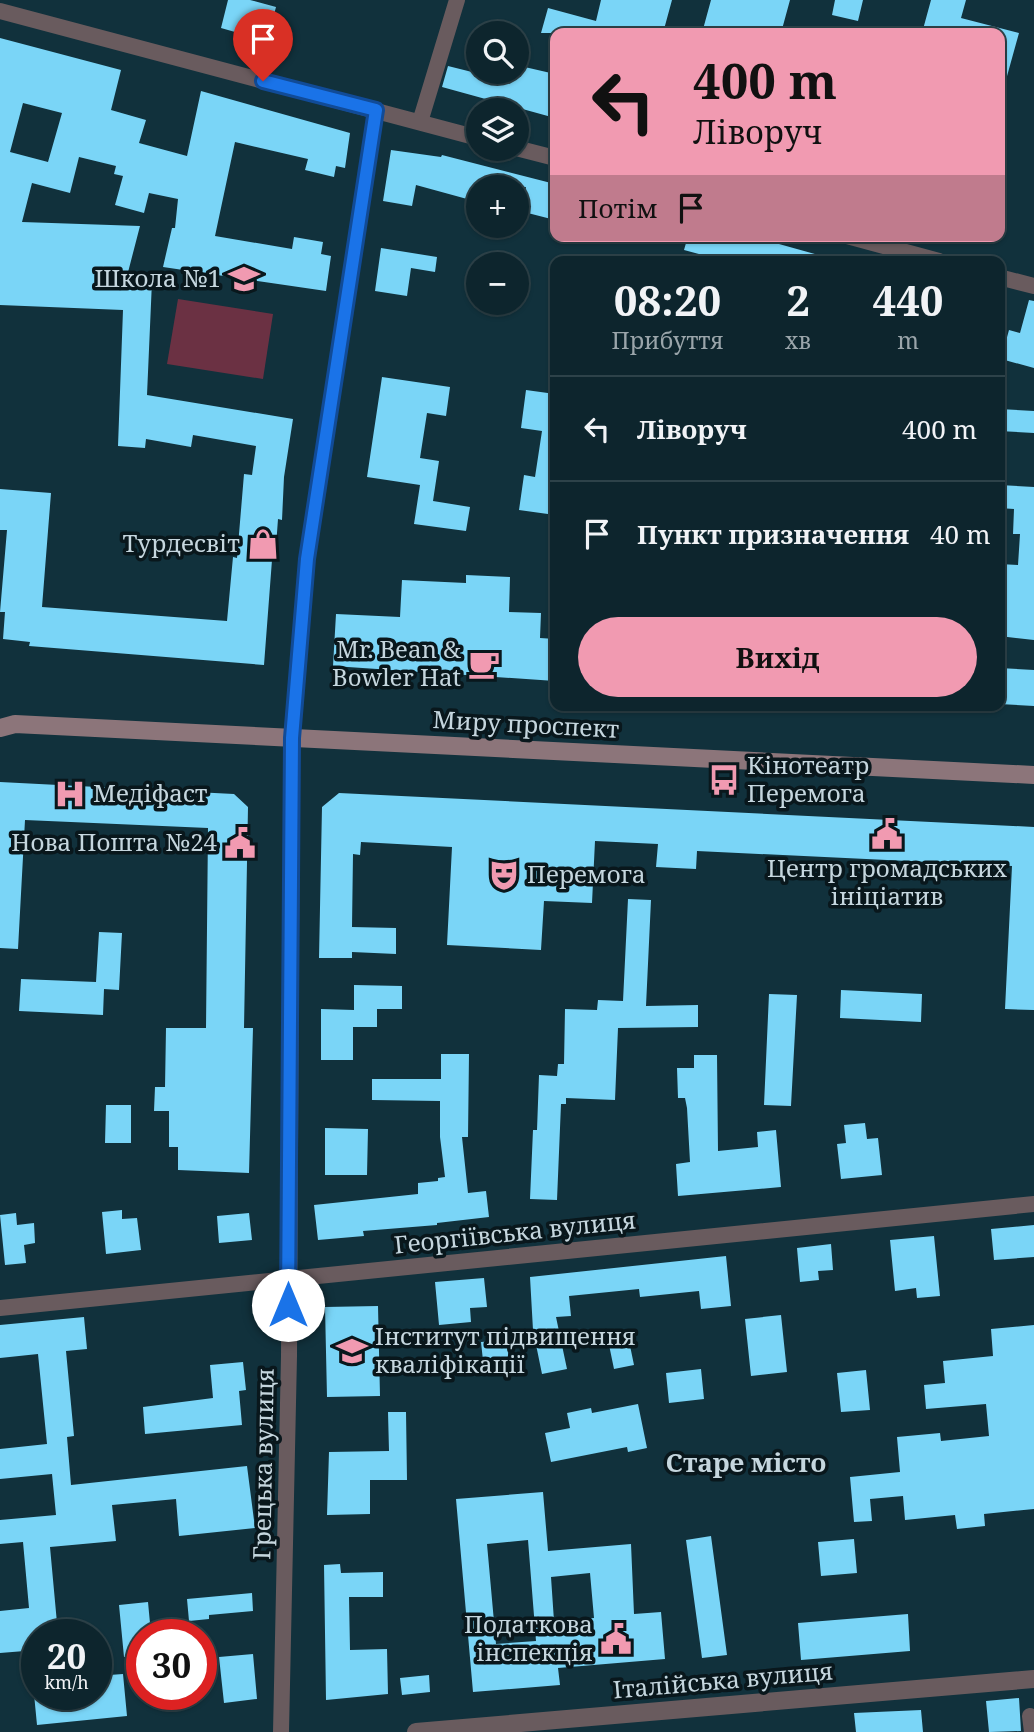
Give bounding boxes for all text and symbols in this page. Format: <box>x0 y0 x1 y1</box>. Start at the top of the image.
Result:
pin <box>233 9 293 81</box>
icon: arrive <box>244 20 282 58</box>
map controls <box>466 21 529 315</box>
button: search <box>466 21 529 84</box>
text: 400 m <box>693 47 837 113</box>
icon: left <box>578 56 669 147</box>
button: layers <box>466 98 529 161</box>
text: Ліворуч <box>693 110 822 153</box>
button: + <box>466 175 529 238</box>
icon: arrive <box>672 189 710 227</box>
text: Потім <box>578 190 658 226</box>
button: − <box>466 252 529 315</box>
place label: Школа №1 <box>94 261 221 294</box>
school or university icon: Школа №1 <box>227 262 261 296</box>
text: 08:20 <box>614 271 721 328</box>
text: 2 <box>786 271 810 328</box>
text: 440 <box>872 271 944 328</box>
text: Прибуття <box>611 324 724 356</box>
text: хв <box>785 324 811 356</box>
text: m <box>897 324 919 356</box>
icon: left <box>578 410 616 448</box>
text: Ліворуч <box>637 411 747 447</box>
text: 400 m <box>902 411 977 447</box>
icon: arrive <box>578 515 616 553</box>
text: Пункт призначення <box>637 516 909 552</box>
text: 40 m <box>930 516 990 552</box>
place label: Турдесвіт <box>122 526 240 559</box>
shop icon: Турдесвіт <box>246 527 280 561</box>
button: Вихід <box>578 617 977 697</box>
place label: Mr. Bean & Bowler Hat <box>332 632 461 693</box>
cafe icon: Mr. Bean & Bowler Hat <box>467 647 501 681</box>
street label: Миру проспект <box>432 702 620 745</box>
place label: Кінотеатр Перемога <box>747 748 869 809</box>
bus stop icon: Кінотеатр Перемога <box>707 763 741 797</box>
place label: Медіфаст <box>93 776 208 809</box>
hospital icon: Медіфаст <box>53 777 87 811</box>
public building icon: Центр громадських ініціатив <box>870 817 904 851</box>
place label: Нова Пошта №24 <box>11 825 218 858</box>
public building icon: Нова Пошта №24 <box>223 826 257 860</box>
place label: Центр громадських ініціатив <box>767 851 1007 912</box>
place label: Перемога <box>527 857 646 890</box>
theatre icon: Перемога <box>487 858 521 892</box>
street label: Георгіївська вулиця <box>392 1202 637 1261</box>
position arrow <box>251 1268 325 1342</box>
place label: Інститут підвищення кваліфікації <box>375 1319 636 1380</box>
school or university icon: Інститут підвищення кваліфікації <box>335 1334 369 1368</box>
street label: Грецька вулиця <box>244 1368 281 1560</box>
district label: Старе місто <box>666 1444 826 1480</box>
place label: Податкова інспекція <box>464 1607 593 1668</box>
speed limit sign: 30 <box>126 1619 217 1710</box>
public building icon: Податкова інспекція <box>599 1622 633 1656</box>
text: 20 <box>47 1632 86 1679</box>
street label: Італійська вулиця <box>612 1653 834 1706</box>
text: km/h <box>44 1670 89 1694</box>

